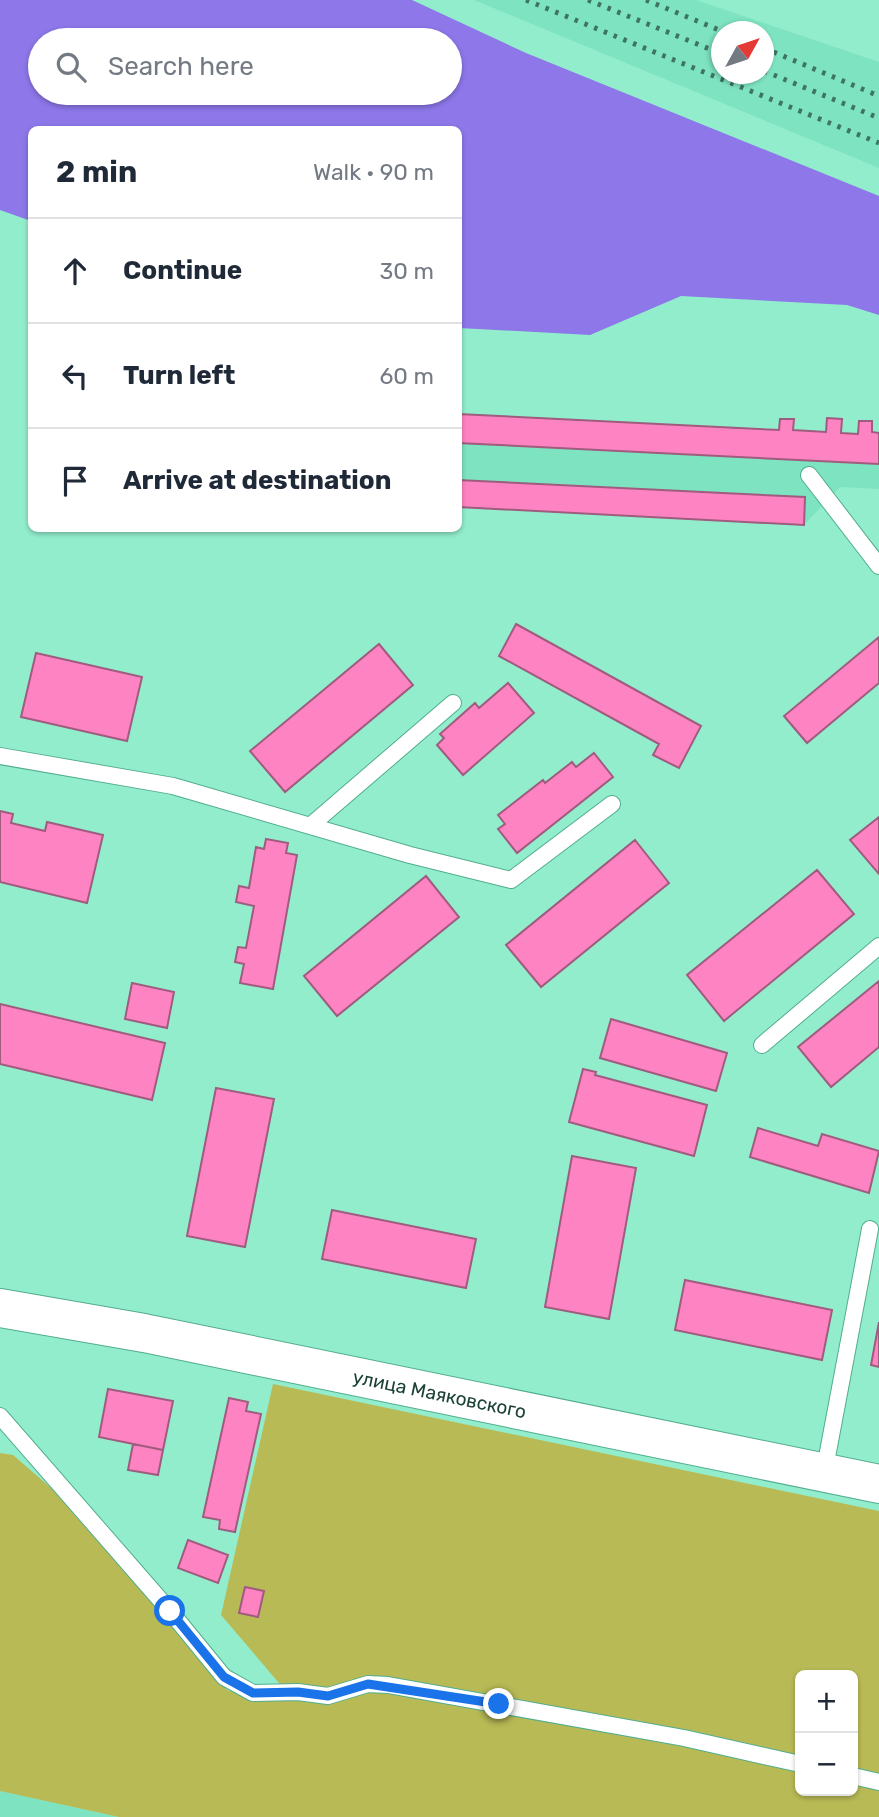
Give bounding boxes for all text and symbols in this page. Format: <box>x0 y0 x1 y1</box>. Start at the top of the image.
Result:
north arrow <box>711 21 774 84</box>
search box <box>28 28 462 105</box>
icon: search <box>52 48 90 86</box>
text: Search here <box>108 51 254 82</box>
text: 2 min <box>56 154 137 190</box>
text: Walk · 90 m <box>313 158 434 186</box>
icon: ahead <box>56 252 94 290</box>
text: Continue <box>123 255 242 286</box>
text: 30 m <box>379 257 434 285</box>
icon: left <box>56 357 94 395</box>
text: Turn left <box>123 360 235 391</box>
text: 60 m <box>379 362 434 390</box>
icon: arrive <box>56 462 94 500</box>
text: Arrive at destination <box>123 465 391 496</box>
street label: улица Маяковского <box>351 1365 528 1423</box>
route start <box>154 1595 185 1626</box>
map controls <box>795 1670 858 1796</box>
button: + <box>795 1670 858 1733</box>
route end <box>483 1688 514 1719</box>
button: − <box>795 1733 858 1796</box>

